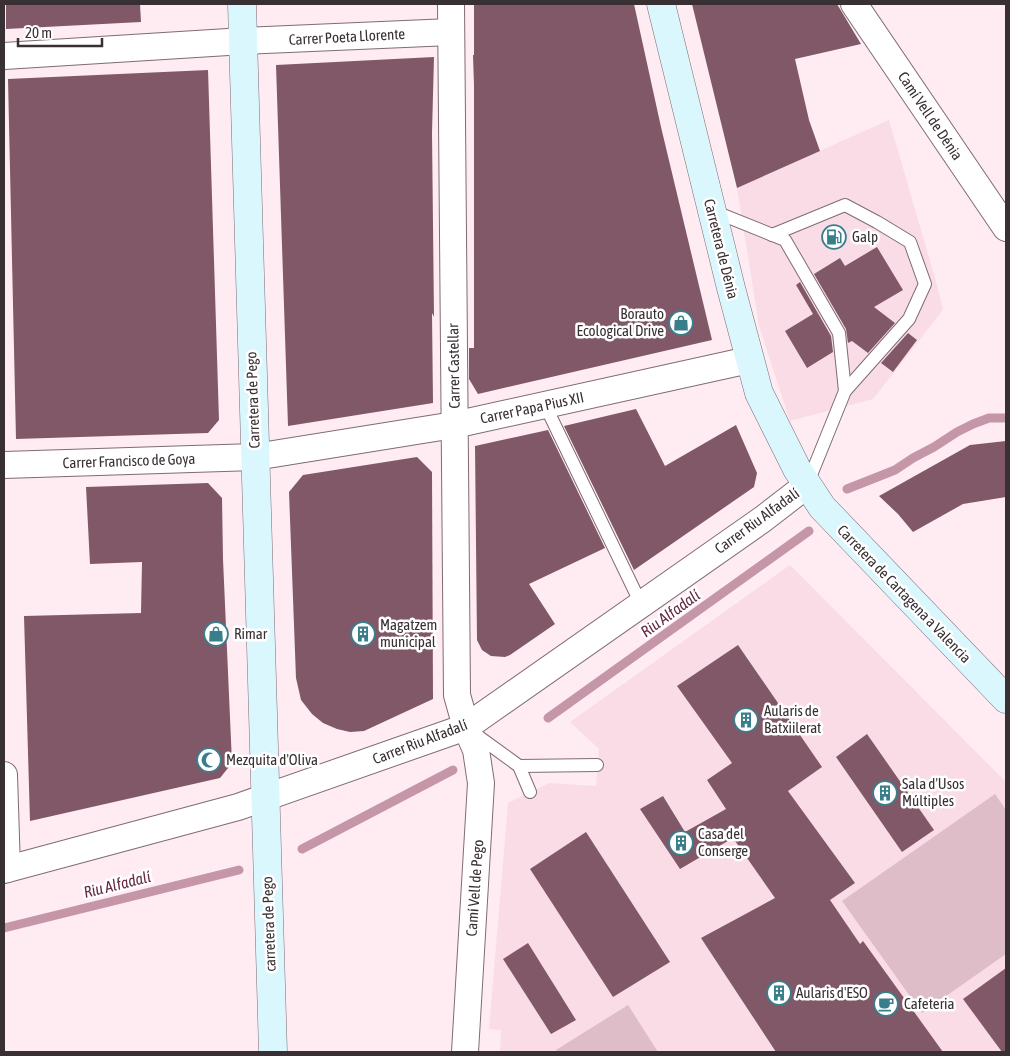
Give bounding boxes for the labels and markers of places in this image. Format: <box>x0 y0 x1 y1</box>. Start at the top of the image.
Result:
fuel station icon: Galp <box>821 224 847 250</box>
place label: Galp <box>852 228 878 245</box>
place label: Borauto Ecological Drive <box>577 305 664 339</box>
shop icon: Borauto Ecological Drive <box>668 310 694 336</box>
place label: Magatzem municipal <box>380 616 437 650</box>
shop icon: Rimar <box>203 621 229 647</box>
building icon: Magatzem municipal <box>350 621 376 647</box>
place label: Rimar <box>234 625 268 642</box>
place label: Aularis de Batxiilerat <box>764 702 821 736</box>
building icon: Aularis de Batxiilerat <box>733 707 759 733</box>
mosque icon: Mezquita d'Oliva <box>196 747 222 773</box>
place label: Mezquita d'Oliva <box>226 751 318 768</box>
place label: Sala d'Usos Múltiples <box>902 775 964 809</box>
building icon: Sala d'Usos Múltiples <box>872 780 898 806</box>
place label: Casa del Conserge <box>698 825 748 859</box>
building icon: Casa del Conserge <box>668 830 694 856</box>
building icon: Aularis d'ESO <box>766 980 792 1006</box>
place label: Aularis d'ESO <box>796 984 868 1001</box>
cafe icon: Cafeteria <box>873 991 899 1017</box>
place label: Cafeteria <box>904 995 955 1012</box>

